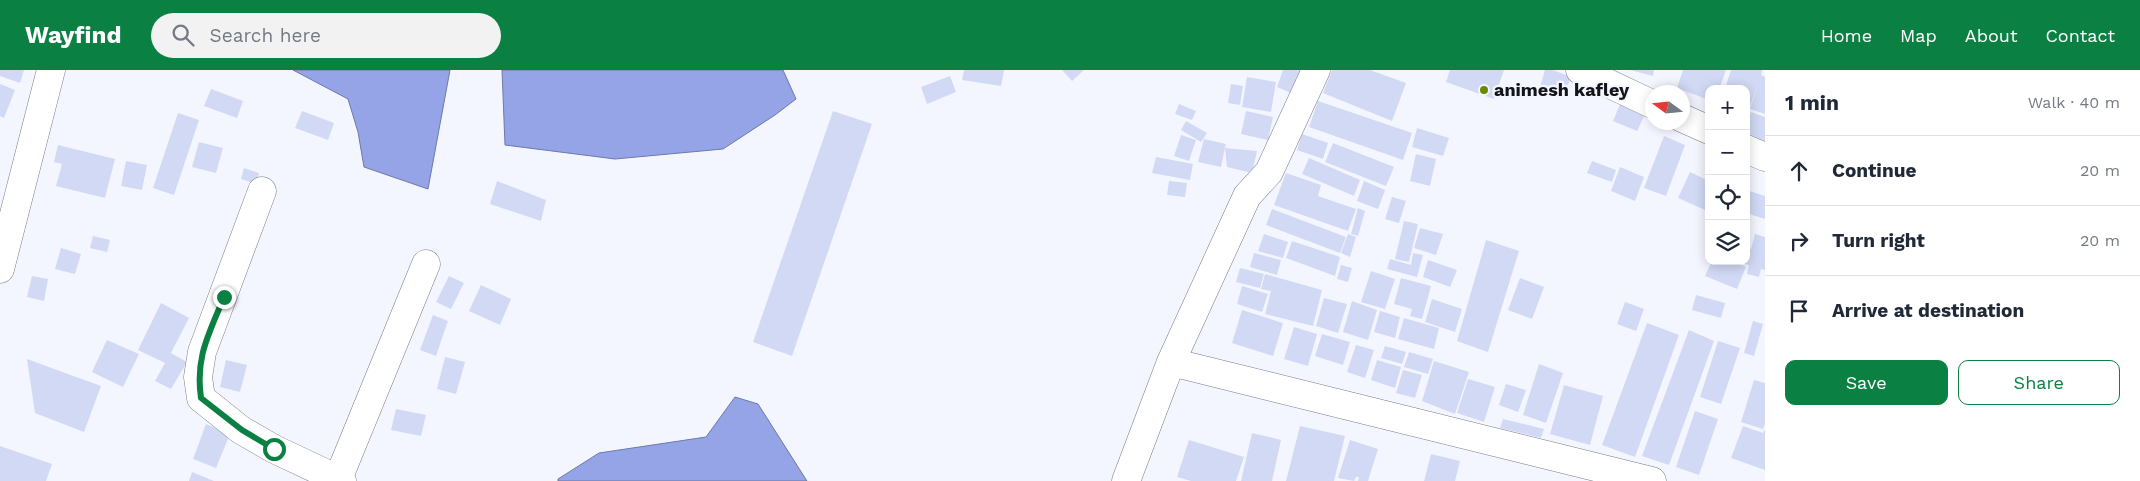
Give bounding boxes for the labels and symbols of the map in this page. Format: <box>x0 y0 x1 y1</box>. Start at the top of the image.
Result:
place label: animesh kafley <box>1494 79 1630 100</box>
marker: animesh kafley <box>1478 84 1490 96</box>
north arrow <box>1645 85 1690 130</box>
route end <box>213 286 236 309</box>
route start <box>263 438 286 461</box>

